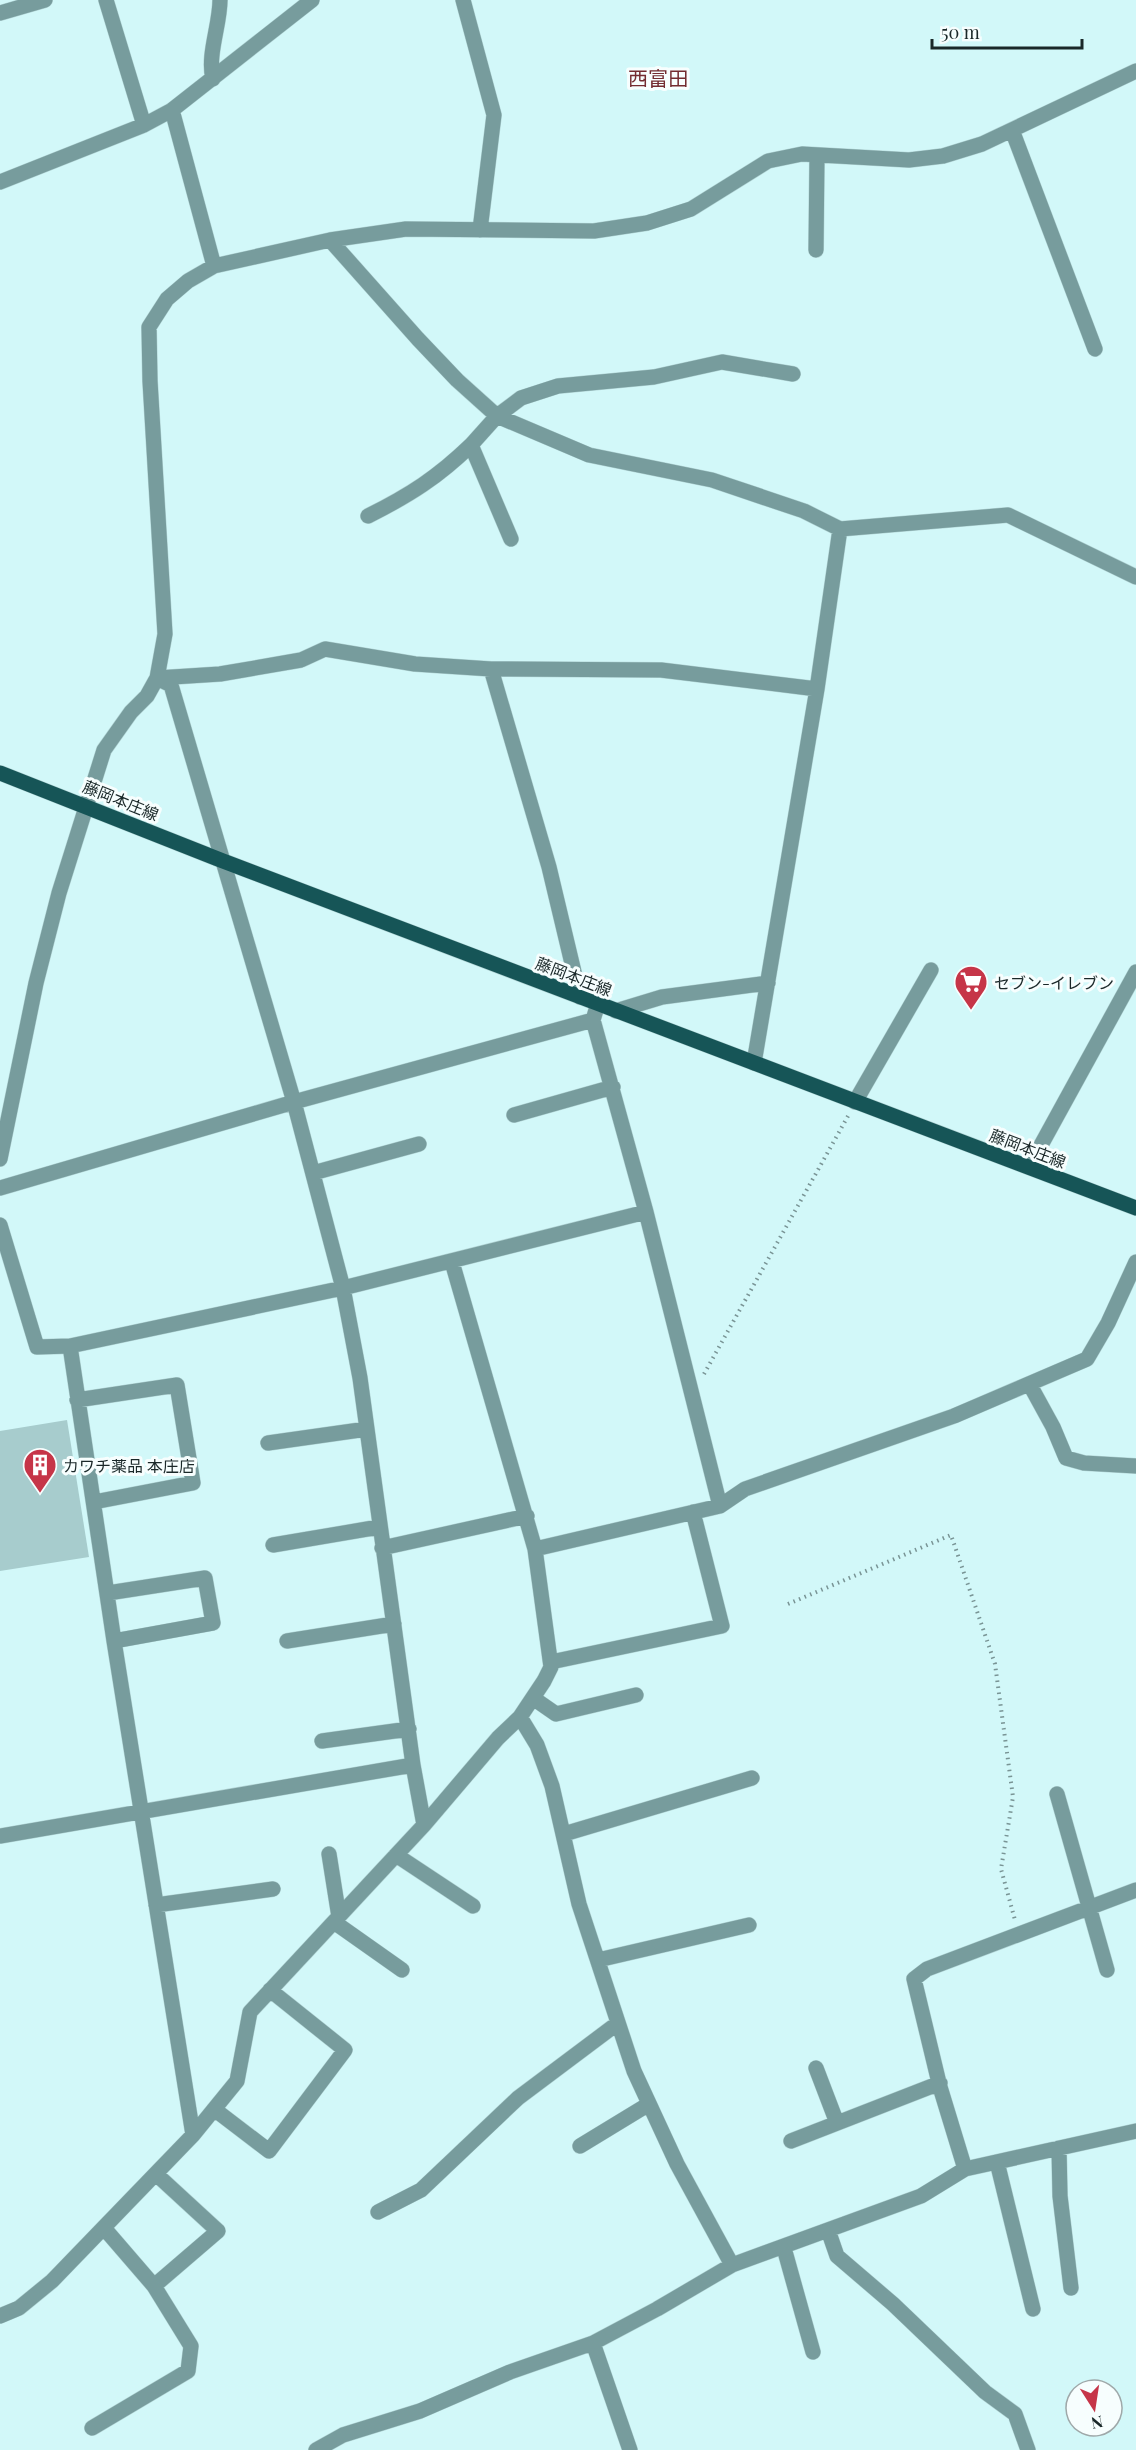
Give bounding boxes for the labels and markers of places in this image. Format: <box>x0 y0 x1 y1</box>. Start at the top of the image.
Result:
supermarket icon: セブン-イレブン <box>953 964 989 1011</box>
place label: セブン-イレブン <box>994 972 1114 993</box>
building icon: カワチ薬品 本庄店 <box>22 1447 58 1494</box>
place label: カワチ薬品 本庄店 <box>63 1455 195 1476</box>

